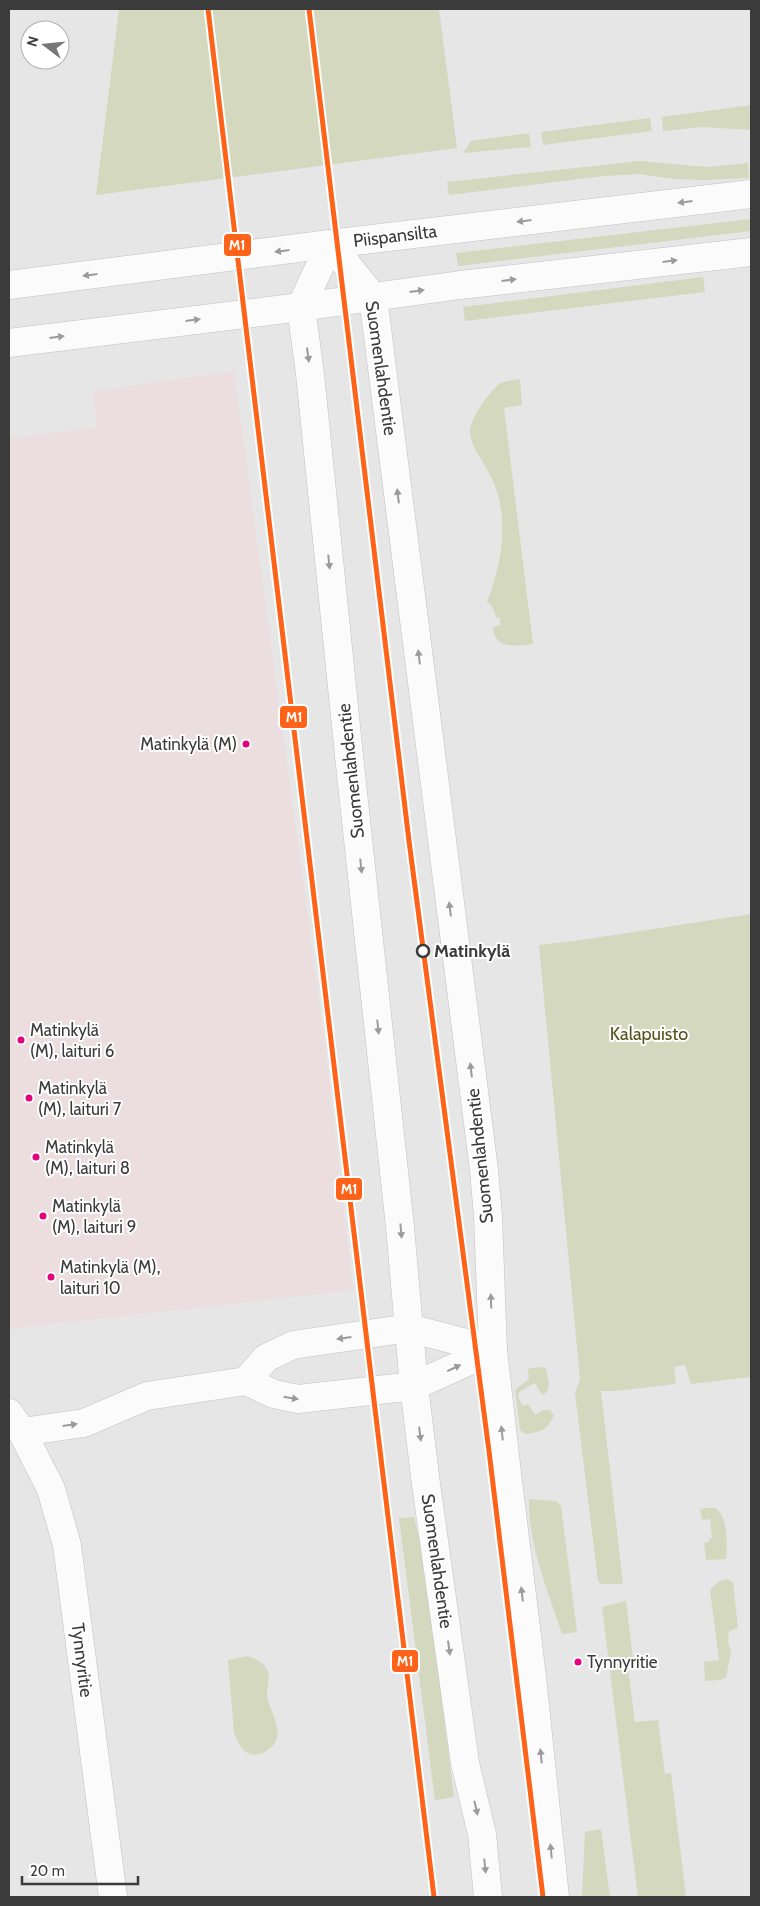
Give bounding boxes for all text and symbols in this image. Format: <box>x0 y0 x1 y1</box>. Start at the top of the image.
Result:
north arrow <box>20 20 70 70</box>
text: N <box>22 34 43 49</box>
one-way arrow <box>677 198 693 206</box>
one-way arrow <box>515 217 531 225</box>
street label: Piispansilta <box>352 220 438 252</box>
line badge: M1 <box>223 233 252 257</box>
text: M1 <box>229 236 245 254</box>
one-way arrow <box>273 247 289 255</box>
one-way arrow <box>662 257 678 265</box>
one-way arrow <box>81 271 97 279</box>
one-way arrow <box>501 276 517 284</box>
one-way arrow <box>409 287 425 295</box>
street label: Suomenlahdentie <box>361 299 401 437</box>
one-way arrow <box>185 316 201 324</box>
one-way arrow <box>49 333 65 341</box>
one-way arrow <box>304 347 312 363</box>
one-way arrow <box>394 488 402 504</box>
one-way arrow <box>325 554 333 570</box>
one-way arrow <box>414 649 422 665</box>
street label: Suomenlahdentie <box>333 702 369 840</box>
line badge: M1 <box>279 705 308 729</box>
text: M1 <box>286 708 302 726</box>
place label: Matinkylä (M) <box>140 734 237 754</box>
marker: Matinkylä (M) <box>241 739 251 749</box>
one-way arrow <box>357 858 365 874</box>
one-way arrow <box>446 901 454 917</box>
place label: Matinkylä <box>434 940 510 962</box>
marker: Matinkylä <box>416 944 430 958</box>
place label: Matinkylä (M), laituri 6 <box>30 1020 114 1061</box>
one-way arrow <box>374 1020 382 1036</box>
park label: Kalapuisto <box>610 1023 688 1045</box>
marker: Matinkylä (M), laituri 6 <box>16 1035 26 1045</box>
one-way arrow <box>467 1062 475 1078</box>
place label: Matinkylä (M), laituri 7 <box>38 1078 122 1119</box>
street label: Suomenlahdentie <box>462 1087 498 1225</box>
marker: Matinkylä (M), laituri 7 <box>24 1093 34 1103</box>
place label: Matinkylä (M), laituri 8 <box>45 1137 130 1178</box>
marker: Matinkylä (M), laituri 8 <box>31 1152 41 1162</box>
line badge: M1 <box>335 1177 363 1201</box>
text: M1 <box>341 1180 357 1198</box>
place label: Matinkylä (M), laituri 9 <box>52 1196 136 1237</box>
marker: Matinkylä (M), laituri 9 <box>38 1211 48 1221</box>
one-way arrow <box>397 1224 405 1240</box>
place label: Matinkylä (M), laituri 10 <box>60 1257 160 1298</box>
marker: Matinkylä (M), laituri 10 <box>46 1272 56 1282</box>
one-way arrow <box>487 1293 495 1309</box>
one-way arrow <box>335 1334 351 1342</box>
one-way arrow <box>447 1363 461 1371</box>
one-way arrow <box>284 1394 300 1402</box>
one-way arrow <box>62 1421 78 1429</box>
one-way arrow <box>498 1425 506 1441</box>
one-way arrow <box>416 1427 424 1443</box>
street label: Suomenlahdentie <box>417 1492 457 1630</box>
one-way arrow <box>518 1586 526 1602</box>
street label: Tynnyritie <box>67 1622 97 1698</box>
one-way arrow <box>445 1640 453 1656</box>
line badge: M1 <box>391 1649 419 1673</box>
text: M1 <box>397 1652 413 1670</box>
place label: Tynnyritie <box>587 1652 658 1672</box>
marker: Tynnyritie <box>573 1657 583 1667</box>
one-way arrow <box>536 1748 544 1764</box>
one-way arrow <box>472 1800 480 1815</box>
one-way arrow <box>546 1842 554 1858</box>
scale bar <box>22 1854 139 1886</box>
one-way arrow <box>481 1858 489 1874</box>
text: 20 m <box>30 1862 65 1880</box>

